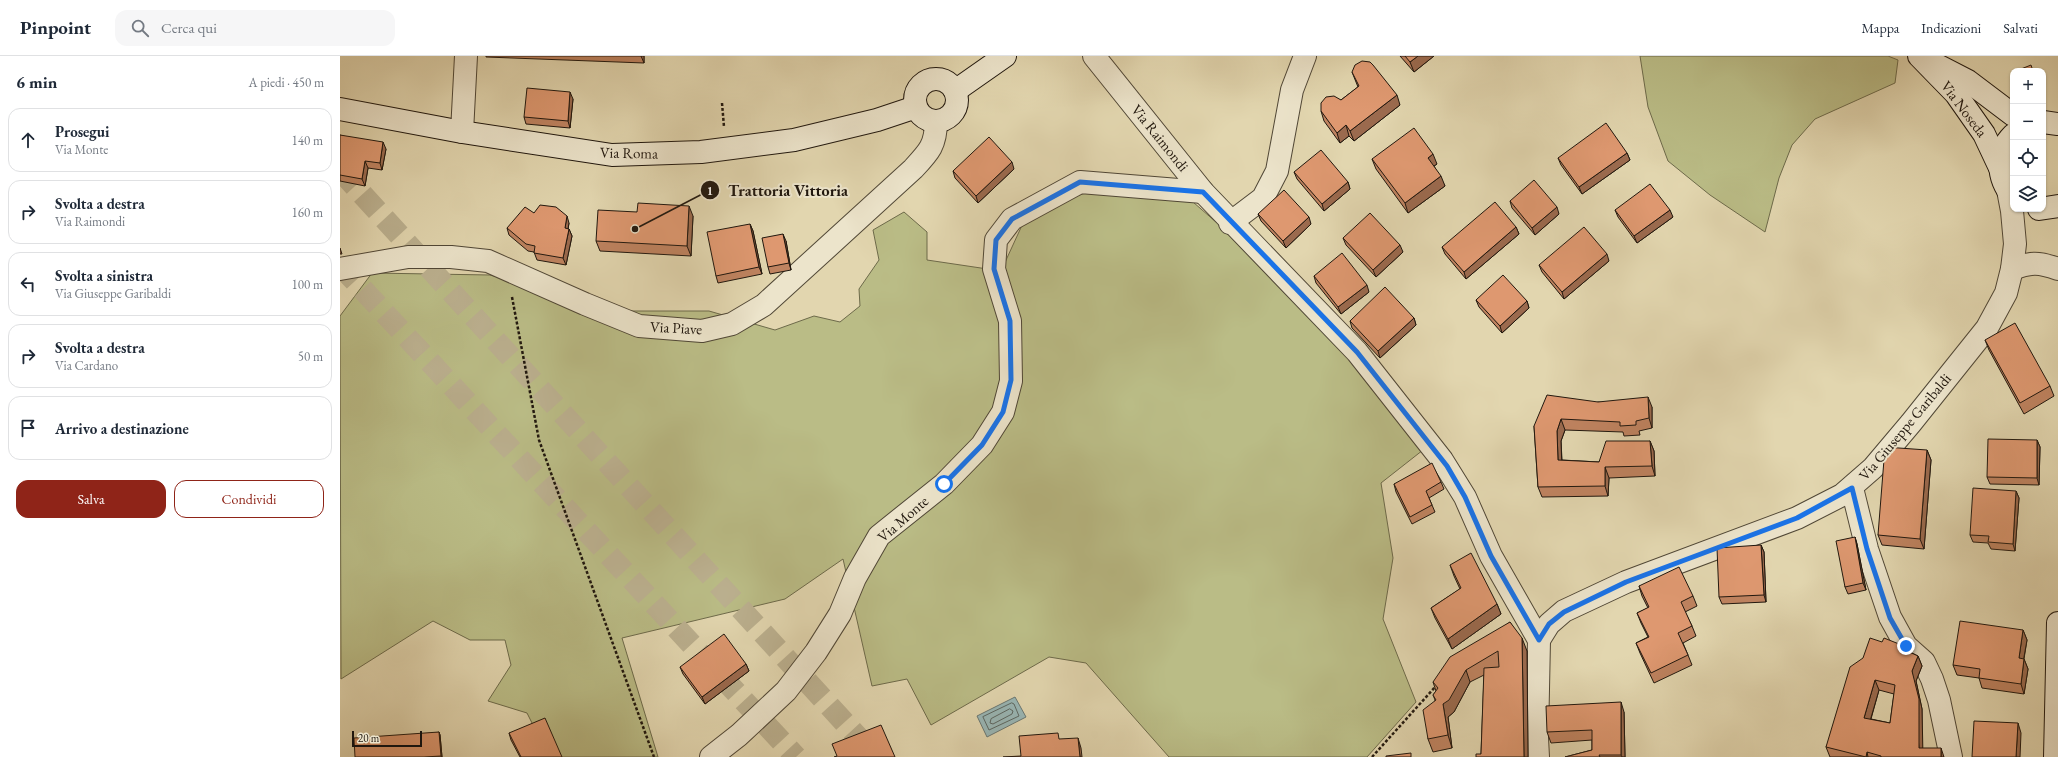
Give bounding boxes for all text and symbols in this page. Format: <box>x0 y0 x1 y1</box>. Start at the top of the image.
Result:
search box <box>115 10 395 46</box>
text: Pinpoint <box>20 15 91 40</box>
icon: search <box>129 17 151 39</box>
text: Cerca qui <box>161 18 217 37</box>
text: Mappa <box>1862 19 1899 37</box>
text: Indicazioni <box>1921 19 1981 37</box>
text: Salvati <box>2003 19 2038 37</box>
map controls <box>2010 68 2046 212</box>
button: + <box>2010 68 2046 104</box>
text: 6 min <box>16 71 57 93</box>
text: A piedi · 450 m <box>249 74 324 91</box>
street label: Via Noseda <box>1937 77 1992 141</box>
street label: Via Raimondi <box>1127 100 1193 175</box>
button: − <box>2010 104 2046 140</box>
text: Prosegui <box>55 122 110 141</box>
icon: ahead <box>17 129 39 151</box>
text: 140 m <box>292 132 323 149</box>
button: locate <box>2010 140 2046 176</box>
text: Via Monte <box>55 141 108 158</box>
street label: Via Roma <box>600 142 658 163</box>
callout: Trattoria Vittoria <box>700 176 856 204</box>
button: layers <box>2010 176 2046 212</box>
text: Trattoria Vittoria <box>728 180 849 201</box>
text: 1 <box>707 183 713 199</box>
text: Svolta a destra <box>55 194 145 213</box>
icon: right <box>17 201 39 223</box>
text: 160 m <box>292 204 323 221</box>
text: Via Raimondi <box>55 213 125 230</box>
text: Svolta a sinistra <box>55 266 153 285</box>
icon: left <box>17 273 39 295</box>
text: 100 m <box>292 276 323 293</box>
text: Via Giuseppe Garibaldi <box>55 285 171 302</box>
street label: Via Piave <box>649 317 703 338</box>
text: Svolta a destra <box>55 338 145 357</box>
icon: right <box>17 345 39 367</box>
text: 50 m <box>298 348 323 365</box>
text: Via Cardano <box>55 357 118 374</box>
street label: Via Giuseppe Garibaldi <box>1854 369 1955 484</box>
icon: arrive <box>17 417 39 439</box>
text: Arrivo a destinazione <box>55 419 189 438</box>
route start <box>935 475 953 493</box>
button: Salva <box>16 480 166 518</box>
button: Condividi <box>174 480 324 518</box>
street label: Via Monte <box>873 491 932 546</box>
route end <box>1897 637 1915 655</box>
scale bar <box>352 729 422 748</box>
text: 20 m <box>358 731 379 745</box>

